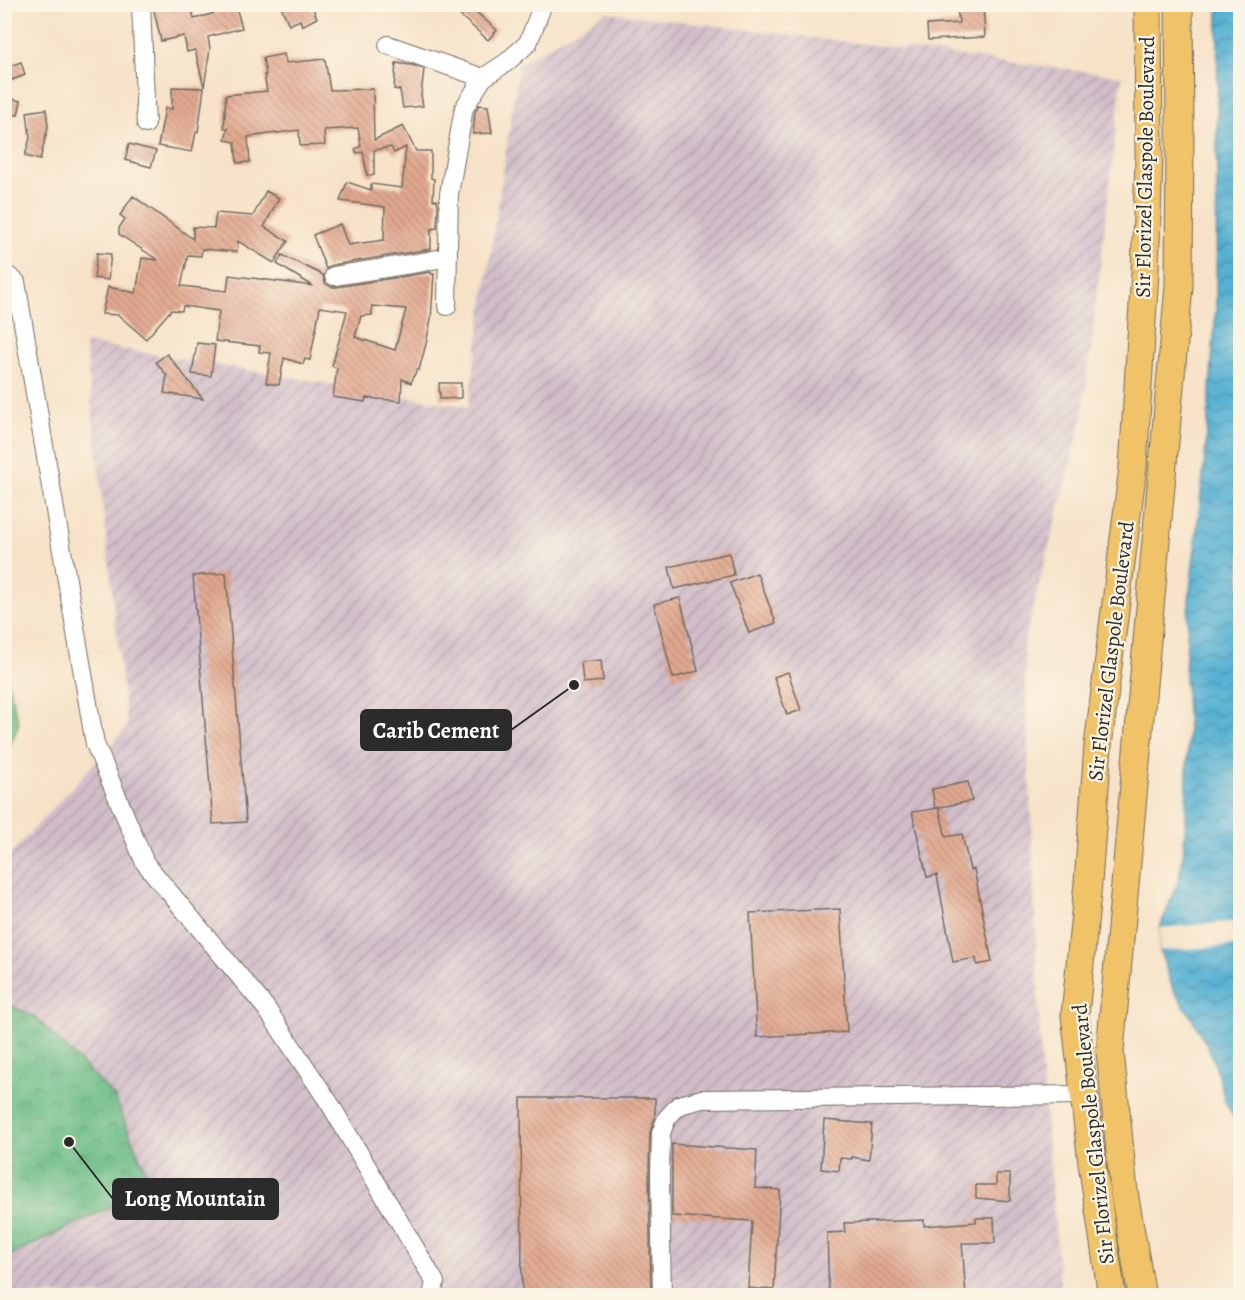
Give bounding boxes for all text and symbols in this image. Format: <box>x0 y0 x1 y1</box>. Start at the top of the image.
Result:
street label: Sir Florizel Glaspole Boulevard <box>1129 35 1161 298</box>
street label: Sir Florizel Glaspole Boulevard <box>1081 519 1141 783</box>
callout: Carib Cement <box>361 710 511 750</box>
text: Carib Cement <box>373 716 500 746</box>
street label: Sir Florizel Glaspole Boulevard <box>1065 1002 1121 1266</box>
callout: Long Mountain <box>113 1179 278 1219</box>
text: Long Mountain <box>124 1184 266 1214</box>

